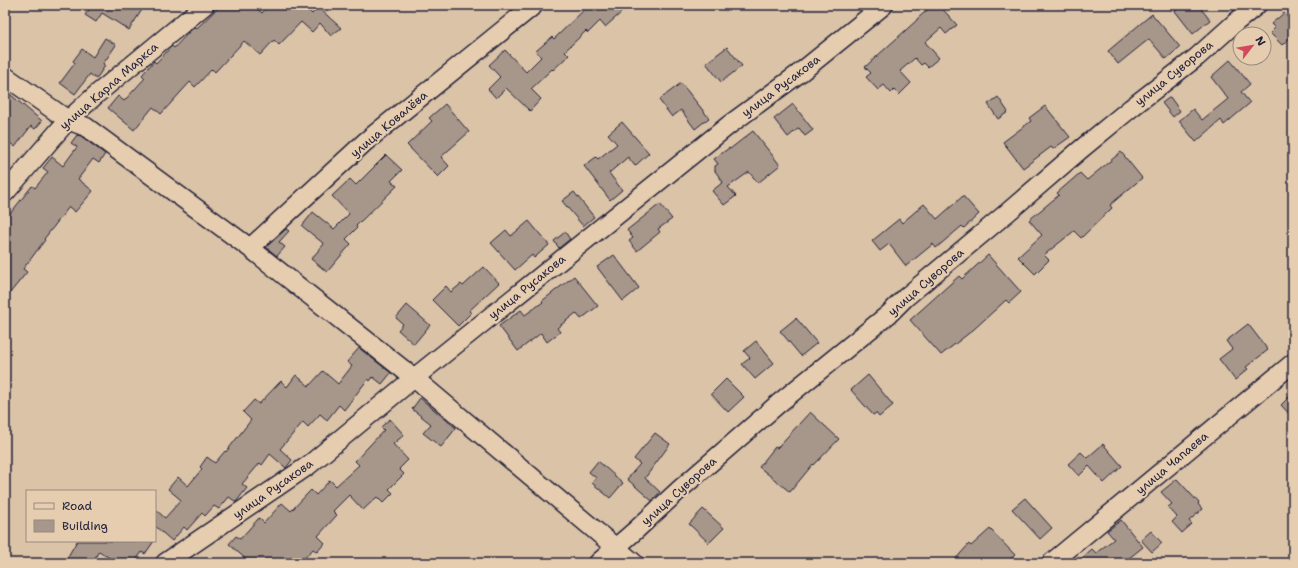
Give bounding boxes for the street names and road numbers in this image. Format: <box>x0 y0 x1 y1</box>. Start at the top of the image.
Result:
street label: улица Суворова <box>1132 36 1217 109</box>
street label: улица Карла Маркса <box>56 38 162 133</box>
street label: улица Русакова <box>738 51 824 121</box>
street label: улица Ковалёва <box>347 87 431 161</box>
street label: улица Суворова <box>885 244 968 319</box>
street label: улица Русакова <box>485 251 569 323</box>
street label: улица Чапаева <box>1132 428 1212 498</box>
street label: улица Суворова <box>638 453 720 529</box>
street label: улица Русакова <box>230 455 317 523</box>

